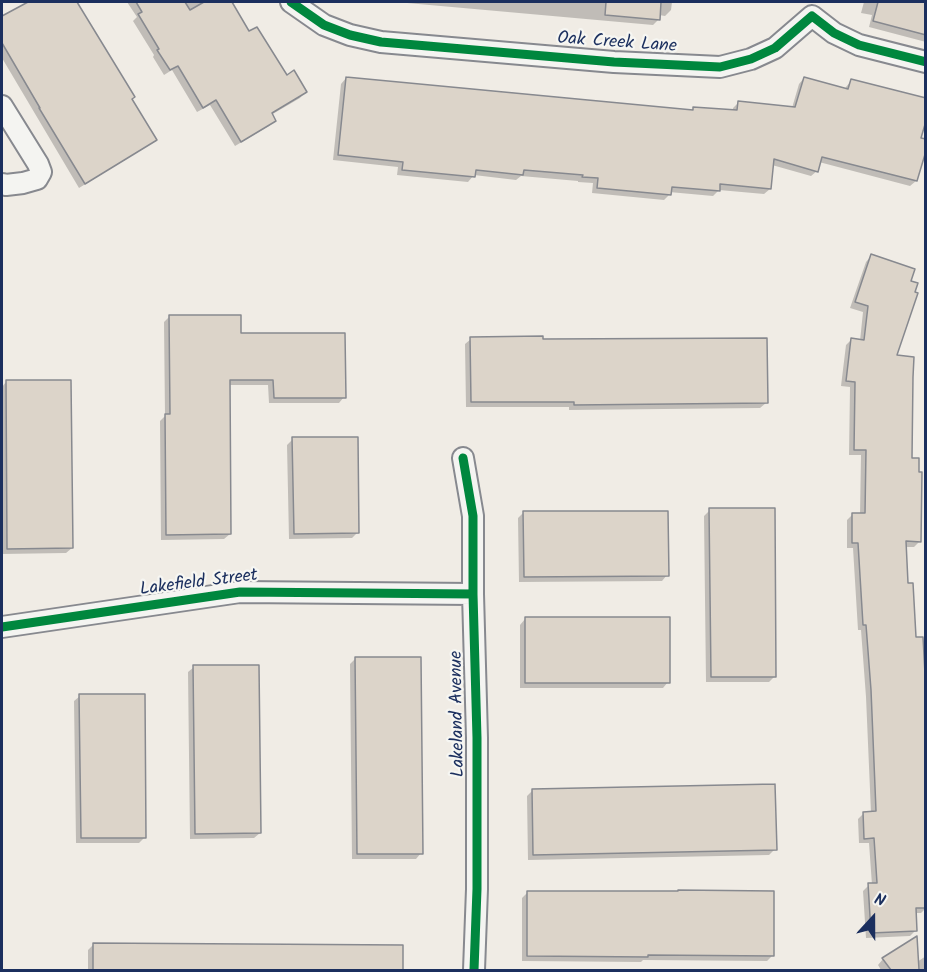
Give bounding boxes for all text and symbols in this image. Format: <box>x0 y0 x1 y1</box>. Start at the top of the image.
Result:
street label: Oak Creek Lane <box>557 29 677 59</box>
street label: Lakefield Street <box>139 566 259 602</box>
street label: Lakeland Avenue <box>447 651 471 777</box>
text: N <box>870 887 889 914</box>
north arrow <box>843 888 903 948</box>

